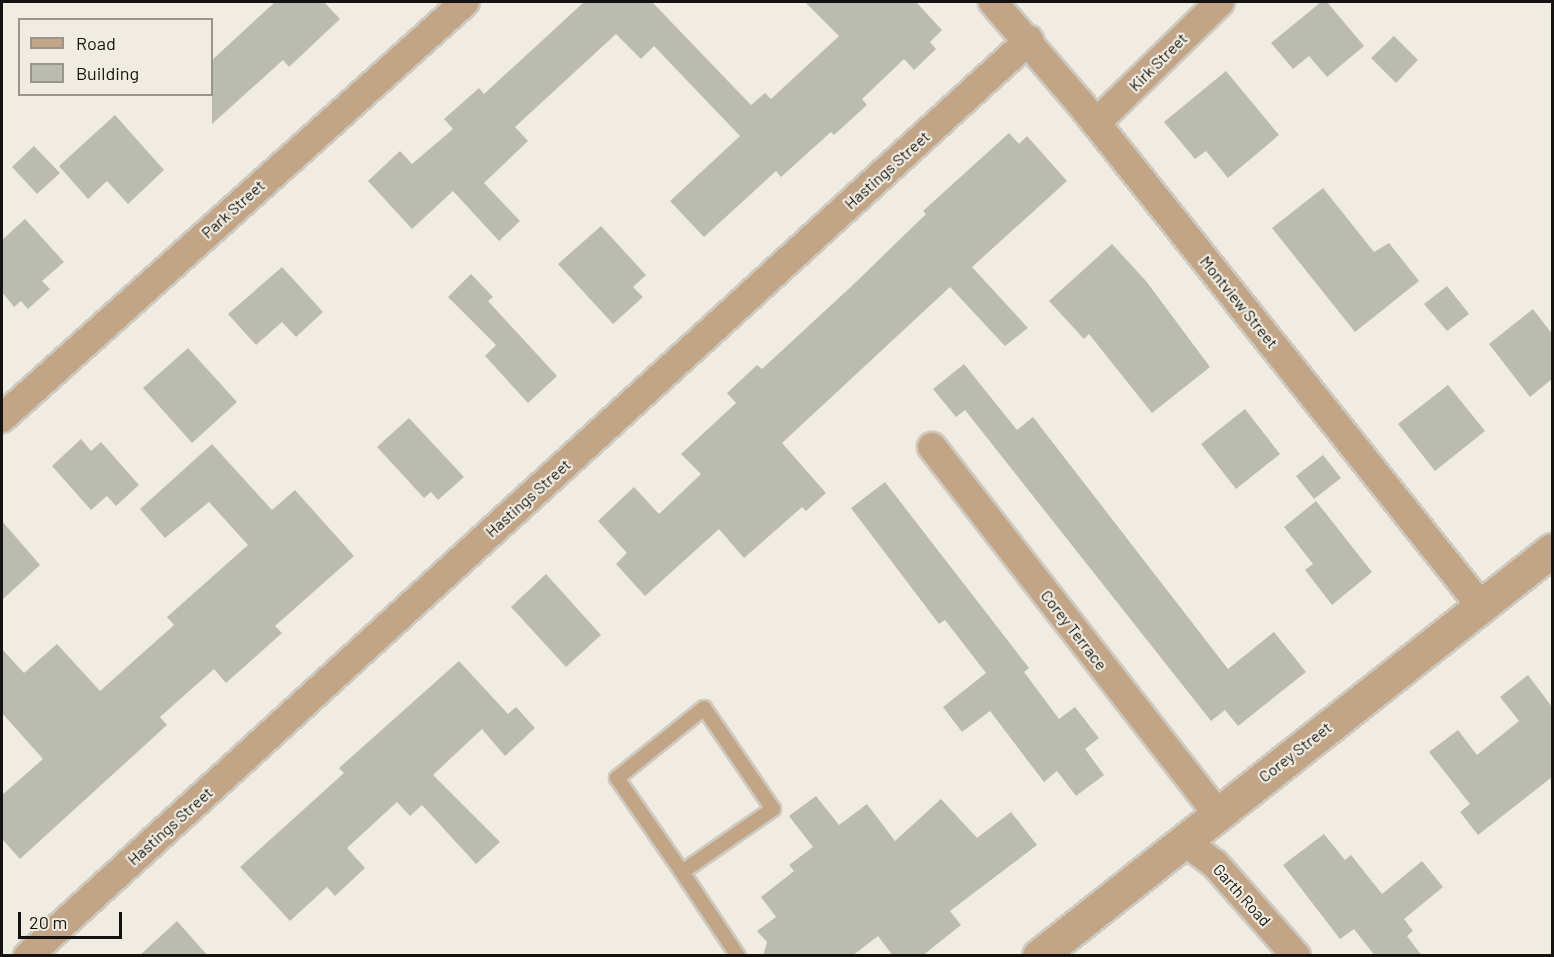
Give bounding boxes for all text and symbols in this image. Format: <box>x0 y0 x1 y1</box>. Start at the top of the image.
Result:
legend <box>18 18 213 96</box>
street label: Kirk Street <box>1125 29 1191 95</box>
text: Road <box>76 32 116 54</box>
text: Building <box>76 62 139 84</box>
street label: Hastings Street <box>840 127 934 213</box>
street label: Park Street <box>197 176 269 242</box>
street label: Montview Street <box>1196 252 1282 352</box>
street label: Hastings Street <box>481 455 575 541</box>
street label: Corey Terrace <box>1037 586 1111 674</box>
street label: Corey Street <box>1255 718 1335 786</box>
street label: Hastings Street <box>123 783 217 869</box>
street label: Garth Road <box>1209 860 1275 930</box>
scale bar <box>21 900 124 938</box>
text: 20 m <box>29 911 67 933</box>

